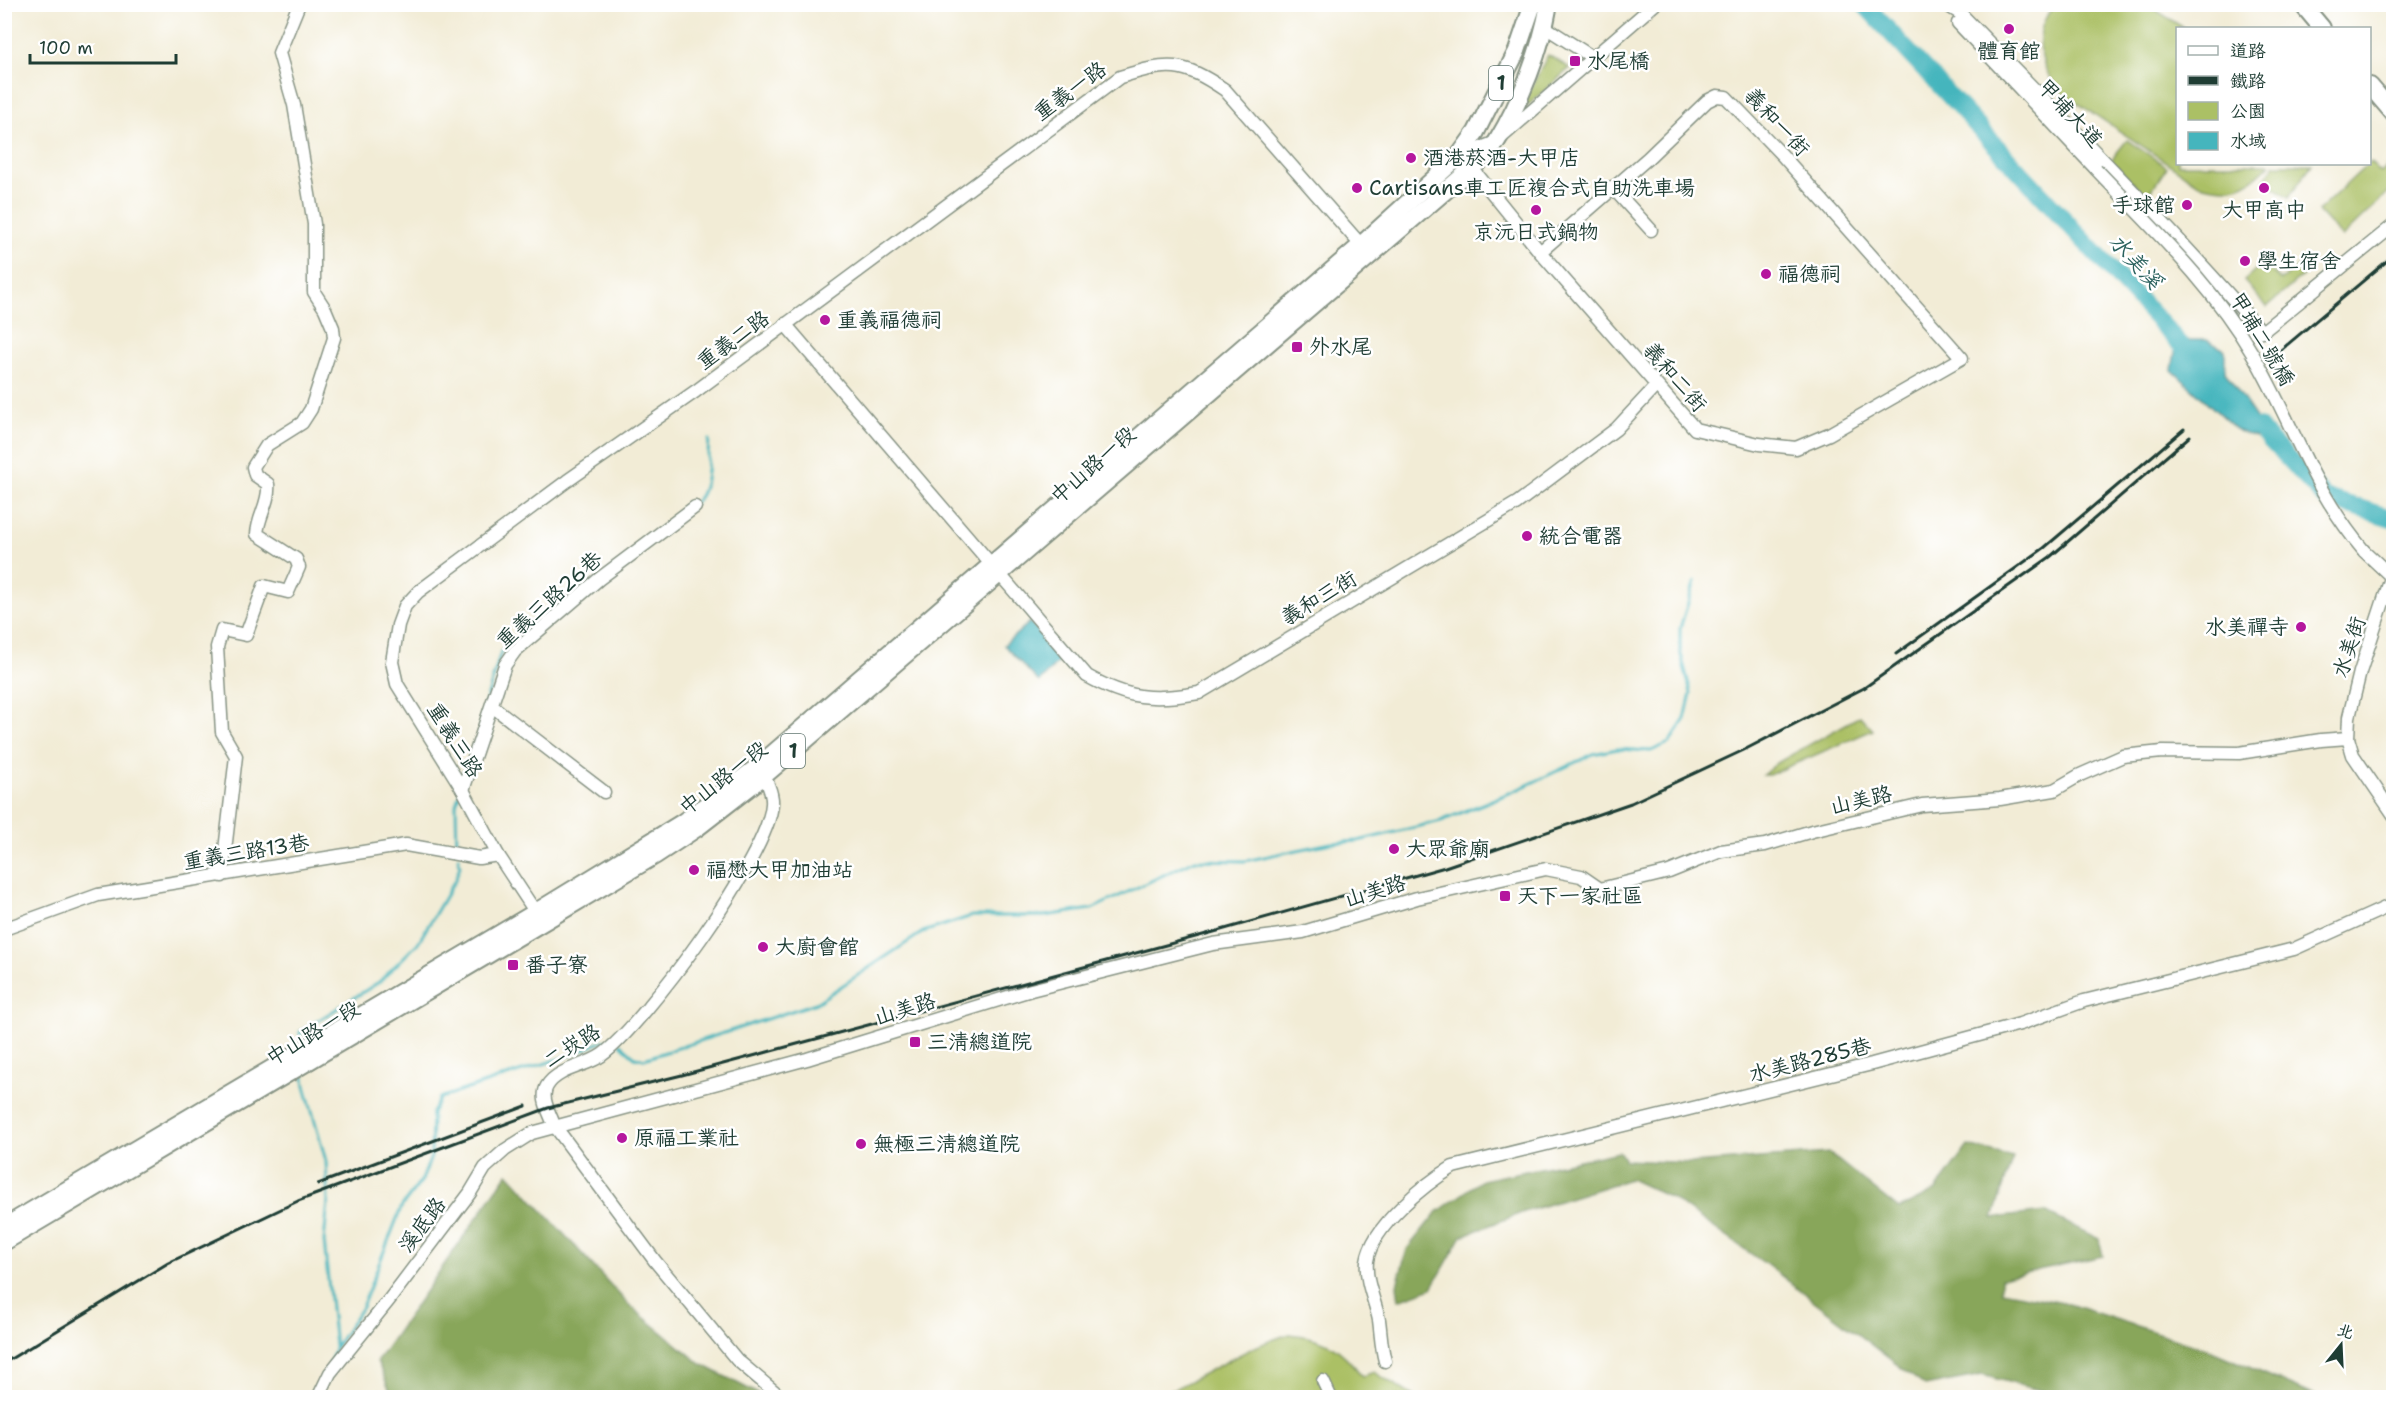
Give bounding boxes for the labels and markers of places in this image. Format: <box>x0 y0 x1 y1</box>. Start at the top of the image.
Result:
marker: 體育館 <box>2002 22 2016 36</box>
place label: 體育館 <box>1978 37 2041 65</box>
place label: 水尾橋 <box>1587 47 1650 75</box>
marker: 水尾橋 <box>1568 54 1582 68</box>
place label: 酒港菸酒-大甲店 <box>1423 144 1580 172</box>
marker: 酒港菸酒-大甲店 <box>1404 151 1418 165</box>
place label: Cartisans車工匠複合式自助洗車場 <box>1369 174 1695 202</box>
marker: Cartisans車工匠複合式自助洗車場 <box>1350 181 1364 195</box>
marker: 大甲高中 <box>2257 181 2271 195</box>
place label: 手球館 <box>2112 191 2175 219</box>
place label: 大甲高中 <box>2222 196 2306 224</box>
marker: 手球館 <box>2180 198 2194 212</box>
marker: 京沅日式鍋物 <box>1529 203 1543 217</box>
place label: 京沅日式鍋物 <box>1473 218 1599 246</box>
place label: 學生宿舍 <box>2257 247 2341 275</box>
marker: 學生宿舍 <box>2238 254 2252 268</box>
place label: 福德祠 <box>1778 260 1841 288</box>
marker: 福德祠 <box>1759 267 1773 281</box>
place label: 重義福德祠 <box>837 306 942 334</box>
marker: 重義福德祠 <box>818 313 832 327</box>
place label: 外水尾 <box>1309 333 1372 361</box>
marker: 外水尾 <box>1290 340 1304 354</box>
place label: 統合電器 <box>1539 522 1623 550</box>
marker: 統合電器 <box>1520 529 1534 543</box>
place label: 水美禪寺 <box>2205 613 2289 641</box>
marker: 水美禪寺 <box>2294 620 2308 634</box>
place label: 大眾爺廟 <box>1406 835 1490 863</box>
marker: 大眾爺廟 <box>1387 842 1401 856</box>
place label: 福懋大甲加油站 <box>706 856 853 884</box>
marker: 福懋大甲加油站 <box>687 863 701 877</box>
place label: 天下一家社區 <box>1517 882 1643 910</box>
marker: 天下一家社區 <box>1498 889 1512 903</box>
place label: 大廚會館 <box>775 933 859 961</box>
marker: 大廚會館 <box>756 940 770 954</box>
place label: 番子寮 <box>525 951 588 979</box>
marker: 番子寮 <box>506 958 520 972</box>
place label: 三清總道院 <box>927 1028 1032 1056</box>
marker: 三清總道院 <box>908 1035 922 1049</box>
place label: 原福工業社 <box>634 1124 739 1152</box>
place label: 無極三清總道院 <box>873 1130 1020 1158</box>
marker: 原福工業社 <box>615 1131 629 1145</box>
marker: 無極三清總道院 <box>854 1137 868 1151</box>

